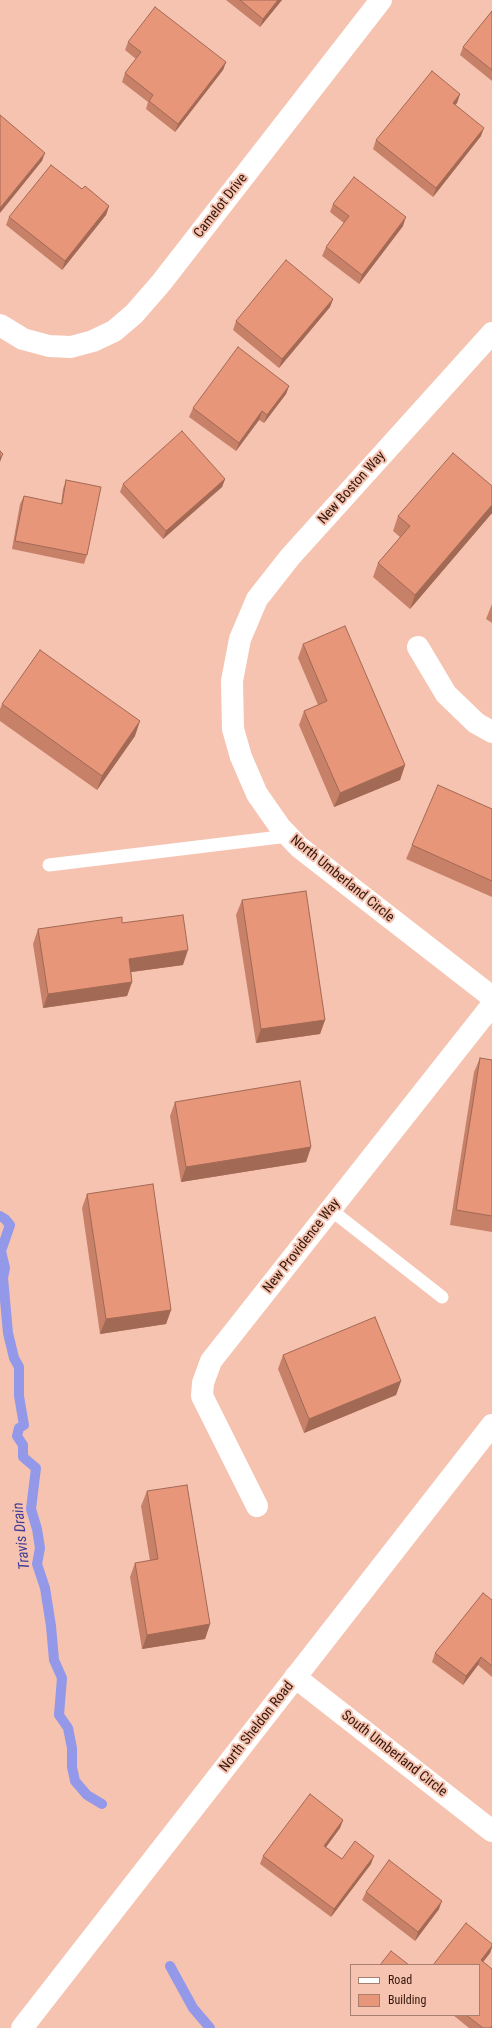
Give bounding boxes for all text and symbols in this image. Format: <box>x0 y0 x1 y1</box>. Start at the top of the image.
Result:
street label: Camelot Drive <box>191 170 251 242</box>
street label: New Boston Way <box>315 448 389 528</box>
street label: North Umberland Circle <box>287 832 397 926</box>
street label: New Providence Way <box>260 1196 344 1296</box>
water label: Travis Drain <box>10 1502 34 1570</box>
street label: North Sheldon Road <box>216 1678 298 1776</box>
street label: South Umberland Circle <box>338 1707 450 1801</box>
legend <box>350 1964 480 2016</box>
text: Road <box>388 1973 412 1987</box>
text: Building <box>388 1993 426 2007</box>

